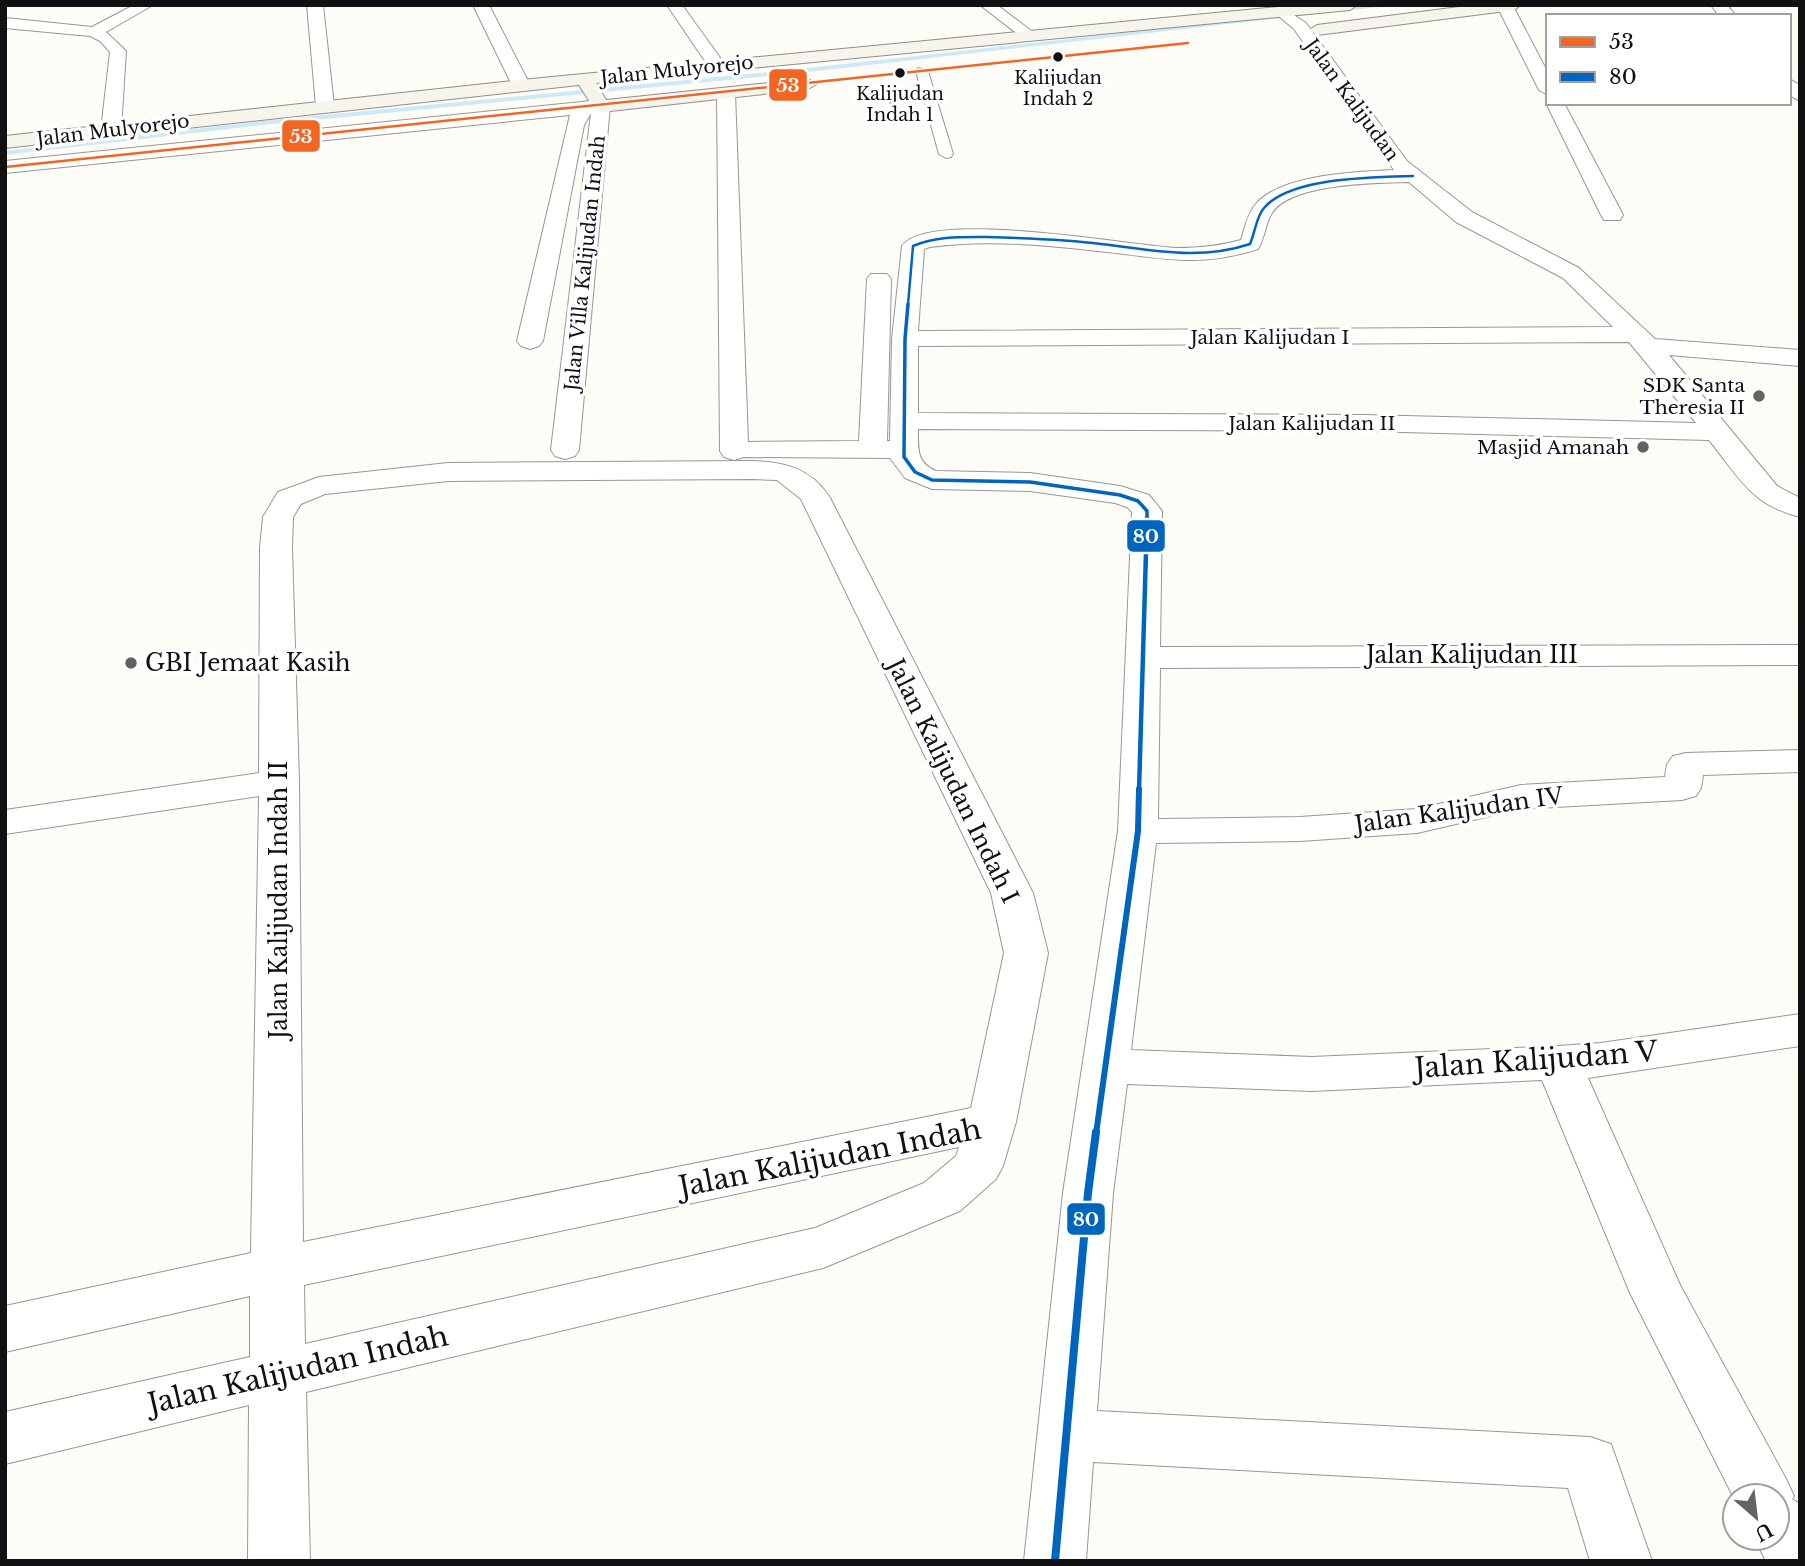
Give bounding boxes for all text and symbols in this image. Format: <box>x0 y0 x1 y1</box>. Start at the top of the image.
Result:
legend <box>1546 14 1791 105</box>
text: 53 <box>1609 29 1634 55</box>
street label: Jalan Kalijudan <box>1298 32 1404 166</box>
marker: Kalijudan Indah 2 <box>1051 50 1065 64</box>
street label: Jalan Mulyorejo <box>596 51 755 90</box>
text: 80 <box>1609 64 1637 90</box>
marker: Kalijudan Indah 1 <box>893 66 907 80</box>
place label: Kalijudan Indah 2 <box>1014 67 1102 110</box>
line badge: 53 <box>768 68 808 102</box>
text: 53 <box>776 74 800 97</box>
place label: Kalijudan Indah 1 <box>856 83 944 126</box>
street label: Jalan Mulyorejo <box>32 109 191 151</box>
line badge: 53 <box>281 119 321 153</box>
text: 53 <box>289 125 313 148</box>
street label: Jalan Villa Kalijudan Indah <box>560 134 610 395</box>
street label: Jalan Kalijudan I <box>1188 326 1350 349</box>
place label: SDK Santa Theresia II <box>1639 374 1745 419</box>
marker: SDK Santa Theresia II <box>1751 388 1767 404</box>
street label: Jalan Kalijudan II <box>1226 412 1395 435</box>
place label: Masjid Amanah <box>1477 436 1629 459</box>
marker: Masjid Amanah <box>1635 439 1651 455</box>
line badge: 80 <box>1126 519 1166 553</box>
text: 80 <box>1133 525 1159 548</box>
street label: Jalan Kalijudan III <box>1363 641 1578 669</box>
place label: GBI Jemaat Kasih <box>145 649 351 677</box>
street label: Jalan Kalijudan Indah I <box>880 652 1024 908</box>
marker: GBI Jemaat Kasih <box>123 655 139 671</box>
street label: Jalan Kalijudan Indah II <box>265 761 293 1042</box>
street label: Jalan Kalijudan IV <box>1350 781 1566 839</box>
street label: Jalan Kalijudan V <box>1409 1034 1660 1086</box>
street label: Jalan Kalijudan Indah <box>672 1112 984 1205</box>
line badge: 80 <box>1066 1202 1106 1236</box>
text: 80 <box>1073 1208 1099 1231</box>
street label: Jalan Kalijudan Indah <box>141 1318 452 1422</box>
north arrow <box>1721 1482 1791 1552</box>
text: U <box>1751 1517 1777 1546</box>

